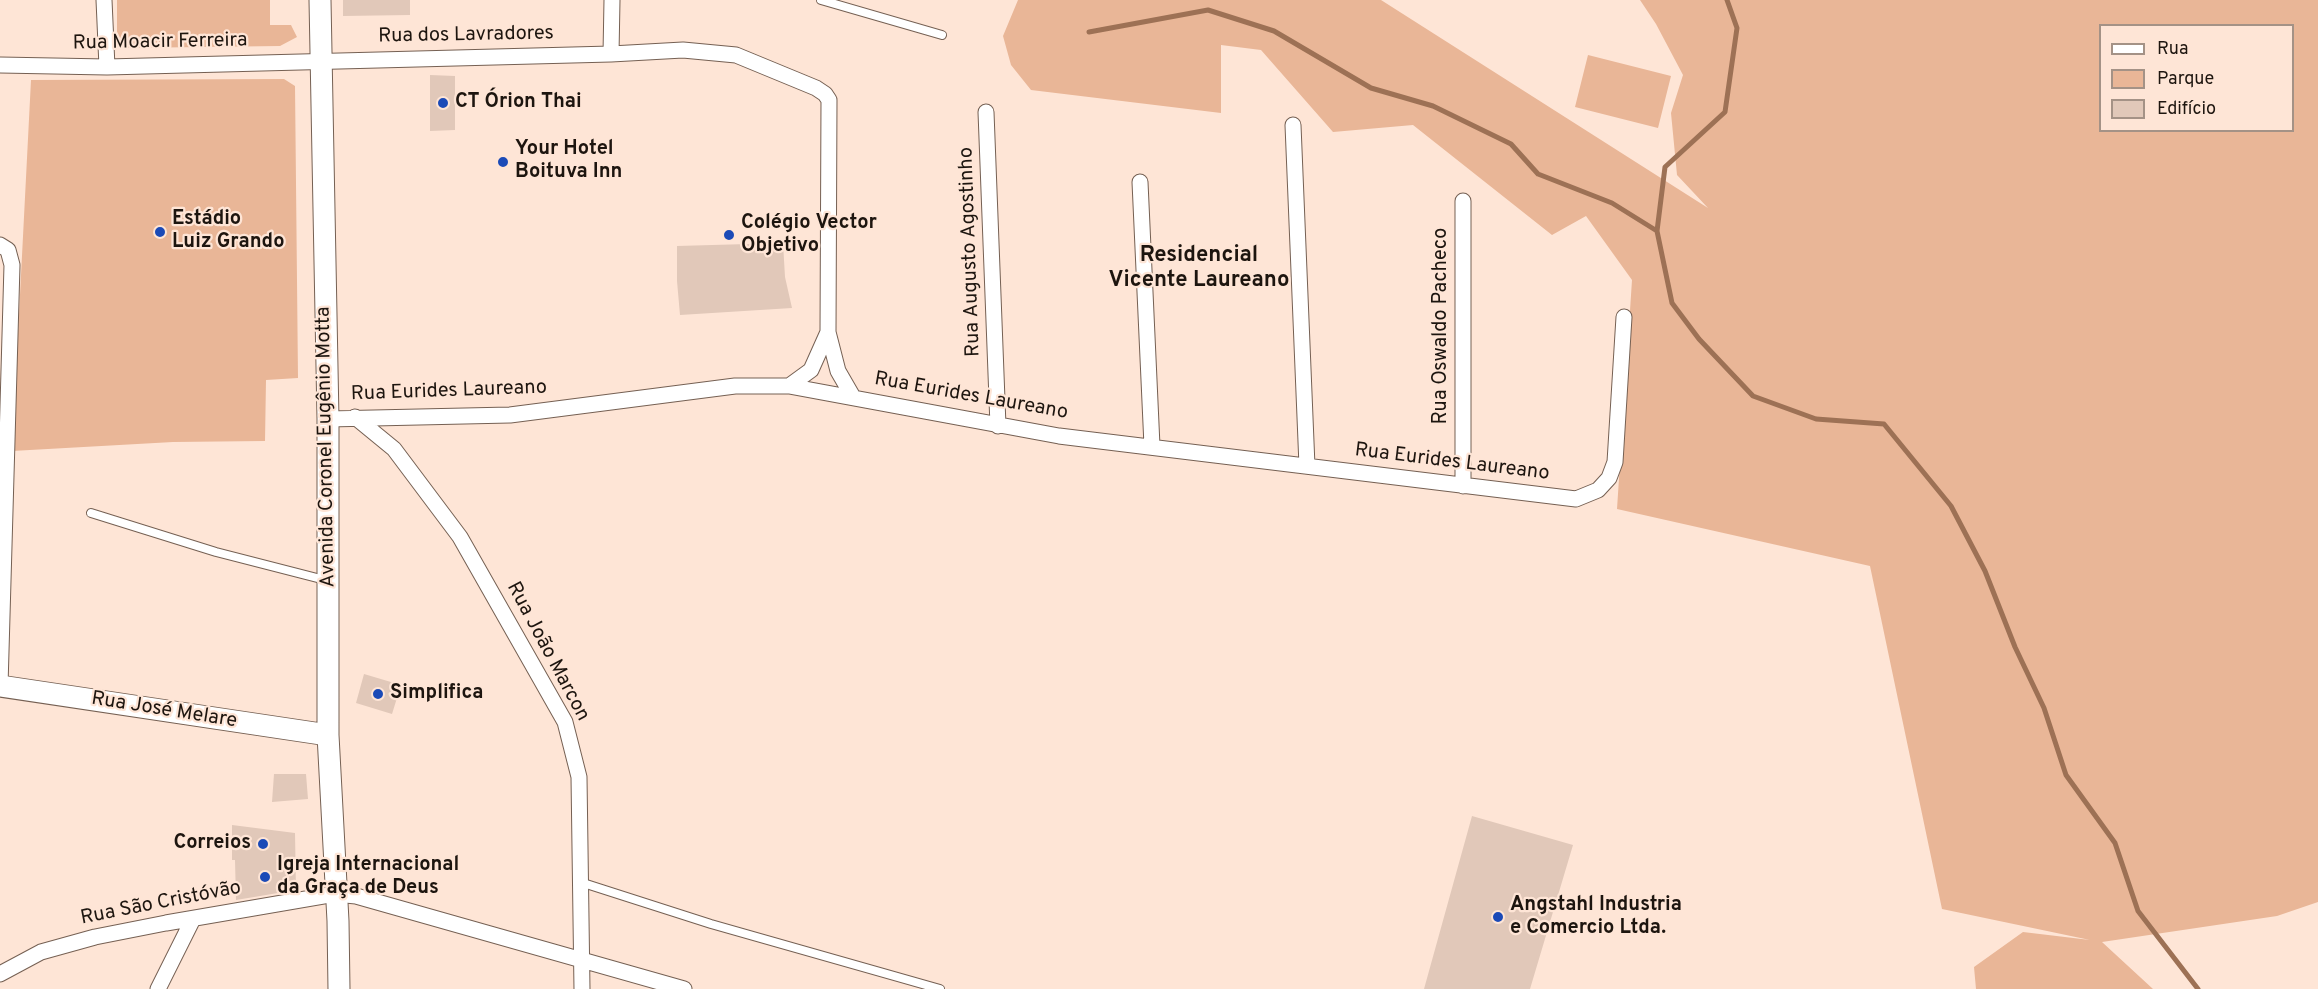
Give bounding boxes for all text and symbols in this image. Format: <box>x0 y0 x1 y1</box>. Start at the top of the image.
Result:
street label: Rua dos Lavradores <box>378 22 554 50</box>
legend <box>2099 24 2294 132</box>
street label: Rua Moacir Ferreira <box>72 29 248 57</box>
text: Rua <box>2157 38 2188 61</box>
text: Parque <box>2157 68 2214 91</box>
place label: CT Órion Thai <box>455 91 582 115</box>
marker: CT Órion Thai <box>436 96 450 110</box>
text: Edifício <box>2157 98 2216 121</box>
place label: Your Hotel Boituva Inn <box>515 138 622 185</box>
street label: Rua Augusto Agostinho <box>955 147 987 357</box>
marker: Your Hotel Boituva Inn <box>496 155 510 169</box>
place label: Estádio Luiz Grando <box>172 208 284 255</box>
place label: Colégio Vector Objetivo <box>741 212 877 259</box>
marker: Estádio Luiz Grando <box>153 225 167 239</box>
marker: Colégio Vector Objetivo <box>722 228 736 242</box>
street label: Rua Oswaldo Pacheco <box>1430 228 1454 424</box>
district label: Residencial Vicente Laureano <box>1109 244 1289 296</box>
street label: Avenida Coronel Eugênio Motta <box>313 306 341 588</box>
street label: Rua Eurides Laureano <box>872 368 1070 426</box>
street label: Rua Eurides Laureano <box>351 377 547 407</box>
street label: Rua Eurides Laureano <box>1353 439 1551 487</box>
street label: Rua João Marcon <box>500 578 594 726</box>
place label: Simplifica <box>390 682 483 706</box>
marker: Simplifica <box>371 687 385 701</box>
street label: Rua José Melare <box>89 688 239 734</box>
place label: Correios <box>173 832 251 856</box>
marker: Correios <box>256 837 270 851</box>
place label: Igreja Internacional da Graça de Deus <box>277 854 459 901</box>
marker: Igreja Internacional da Graça de Deus <box>258 870 272 884</box>
street label: Rua São Cristóvão <box>79 877 243 931</box>
place label: Angstahl Industria e Comercio Ltda. <box>1510 894 1682 941</box>
marker: Angstahl Industria e Comercio Ltda. <box>1491 910 1505 924</box>

